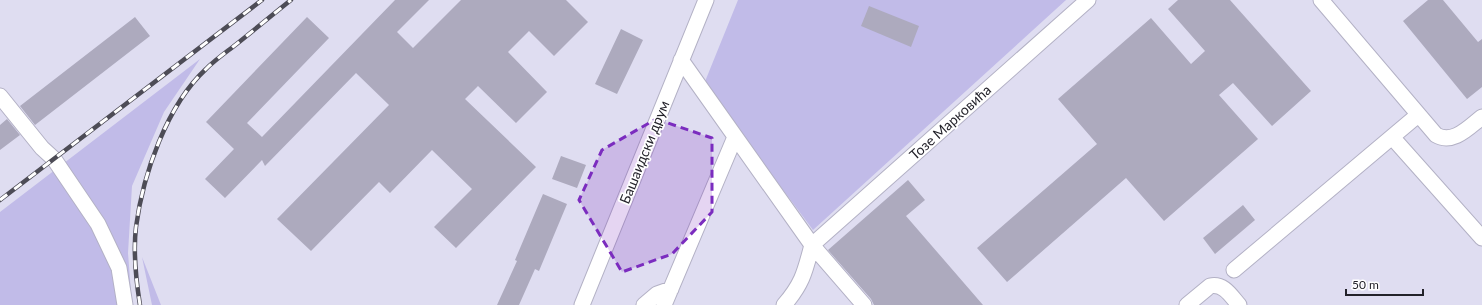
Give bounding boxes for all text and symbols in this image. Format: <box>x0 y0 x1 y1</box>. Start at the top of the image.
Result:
street label: Тозе Марковића <box>906 81 994 163</box>
street label: Башаидски друм <box>616 98 672 206</box>
scale bar <box>1346 271 1423 297</box>
text: 50 m <box>1352 277 1379 292</box>

